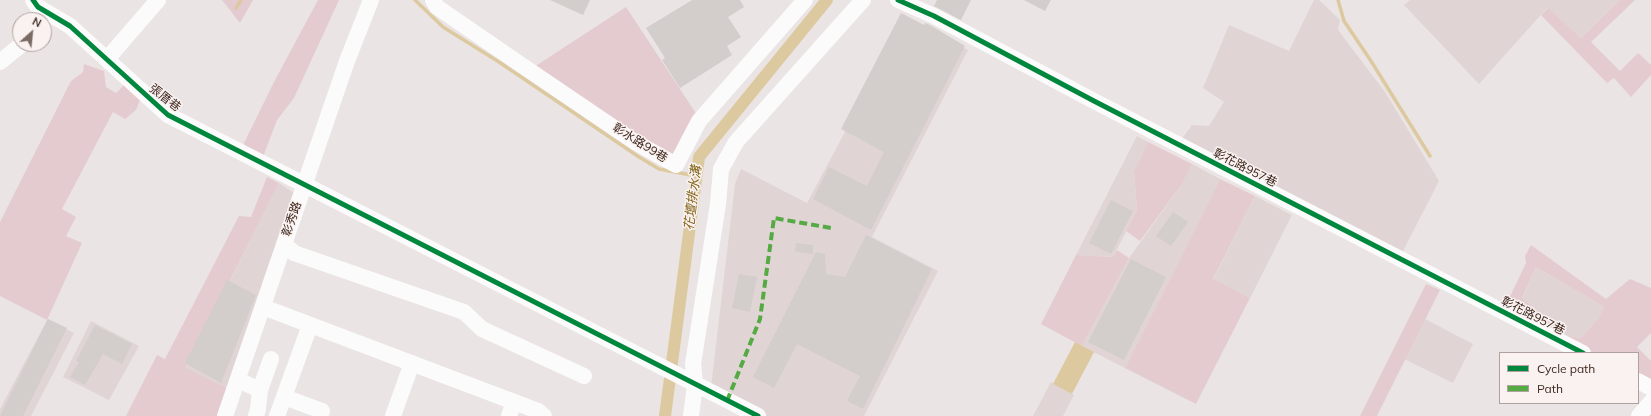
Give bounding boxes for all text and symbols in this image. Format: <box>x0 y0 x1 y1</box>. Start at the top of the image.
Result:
north arrow <box>12 12 52 52</box>
text: N <box>30 14 44 30</box>
street label: 張厝巷 <box>146 81 184 115</box>
street label: 彰水路99巷 <box>610 120 670 166</box>
street label: 彰花路957巷 <box>1211 146 1279 190</box>
water label: 花壇排水溝 <box>681 165 705 231</box>
street label: 彰秀路 <box>279 200 305 238</box>
street label: 彰花路957巷 <box>1499 294 1567 338</box>
legend <box>1499 352 1639 404</box>
text: Cycle path <box>1537 361 1595 376</box>
text: Path <box>1537 381 1563 396</box>

